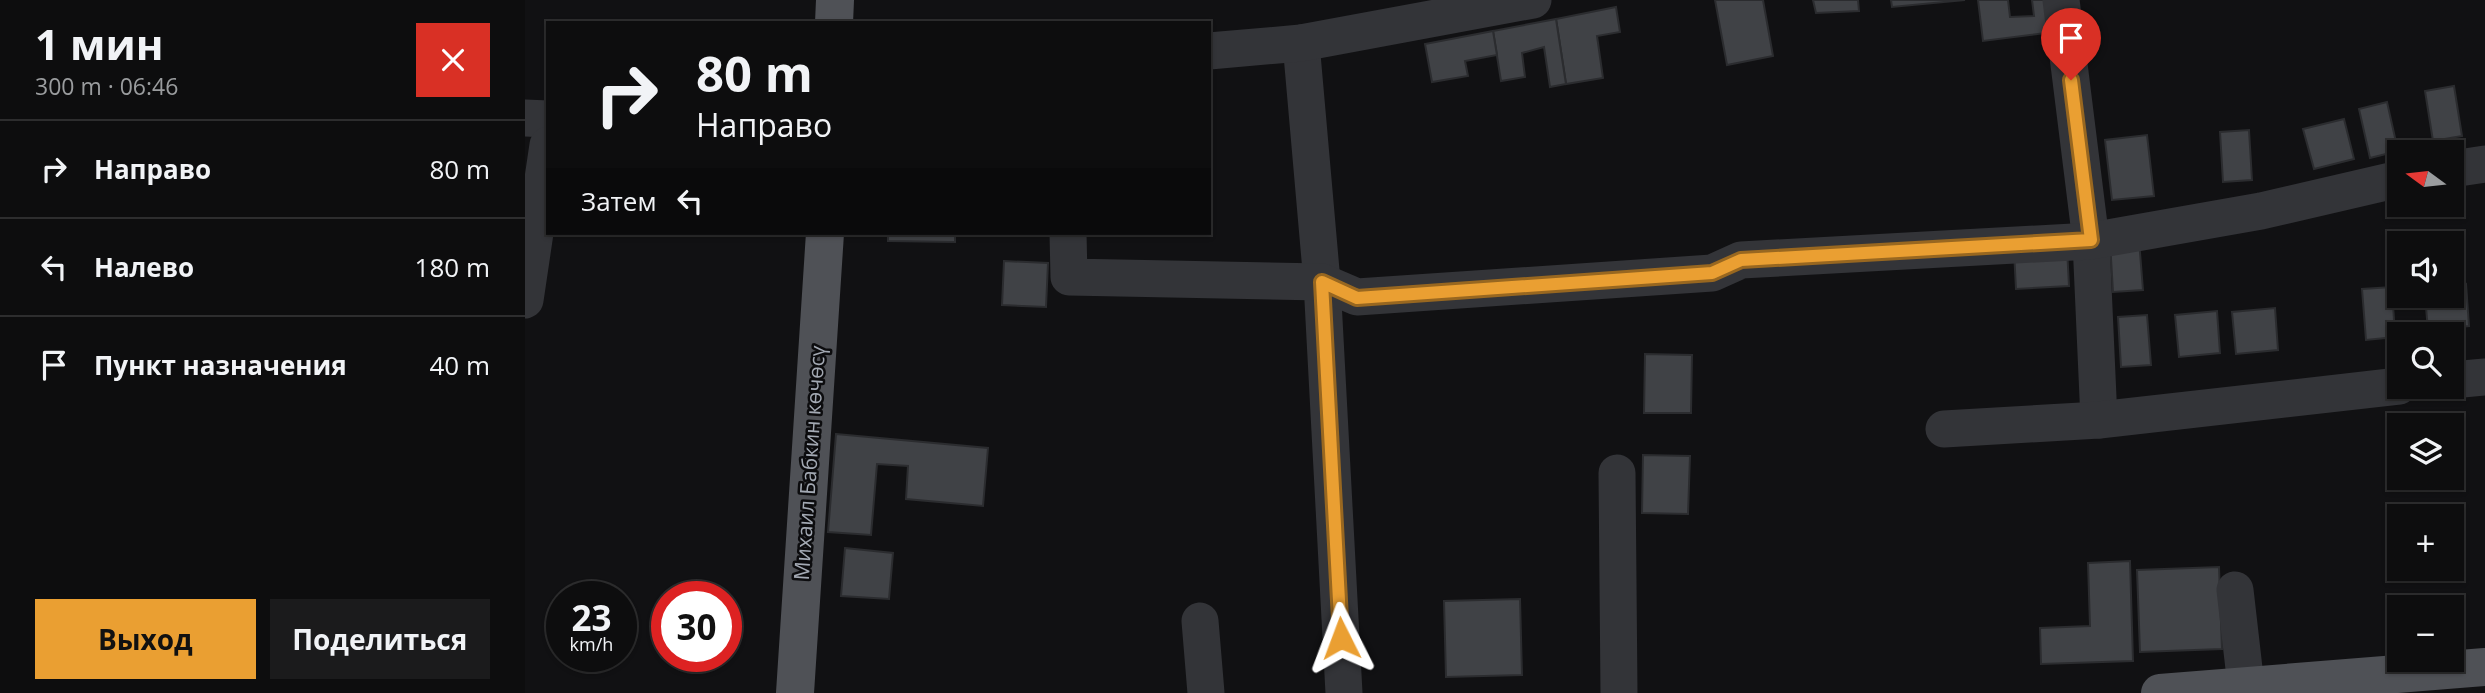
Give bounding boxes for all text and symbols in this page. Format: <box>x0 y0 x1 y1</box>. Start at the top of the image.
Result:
pin <box>2041 8 2101 80</box>
text: 1 мин <box>35 15 163 72</box>
icon: arrive <box>2052 19 2090 57</box>
button: close <box>416 23 490 97</box>
text: 80 m <box>696 40 813 106</box>
icon: right <box>581 49 672 140</box>
text: 300 m · 06:46 <box>35 70 178 102</box>
text: Направо <box>696 103 832 146</box>
north arrow <box>2387 140 2464 217</box>
map controls <box>2387 140 2464 672</box>
icon: right <box>35 150 73 188</box>
text: Направо <box>94 151 211 187</box>
text: 80 m <box>429 151 490 187</box>
icon: left <box>671 182 709 220</box>
text: Затем <box>581 183 657 219</box>
button: sound <box>2387 231 2464 308</box>
icon: left <box>35 248 73 286</box>
text: Налево <box>94 249 194 285</box>
text: 180 m <box>415 249 490 285</box>
button: search <box>2387 322 2464 399</box>
street label: Михаил Бабкин көчөсү <box>787 344 831 581</box>
icon: arrive <box>35 346 73 384</box>
text: Пункт назначения <box>94 347 347 383</box>
text: 40 m <box>429 347 490 383</box>
button: layers <box>2387 413 2464 490</box>
button: + <box>2387 504 2464 581</box>
speed limit sign: 30 <box>651 581 742 672</box>
text: 23 <box>571 594 612 641</box>
button: − <box>2387 595 2464 672</box>
button: Выход <box>35 599 256 679</box>
button: Поделиться <box>270 599 490 679</box>
position arrow <box>1304 601 1378 675</box>
text: km/h <box>570 632 613 656</box>

